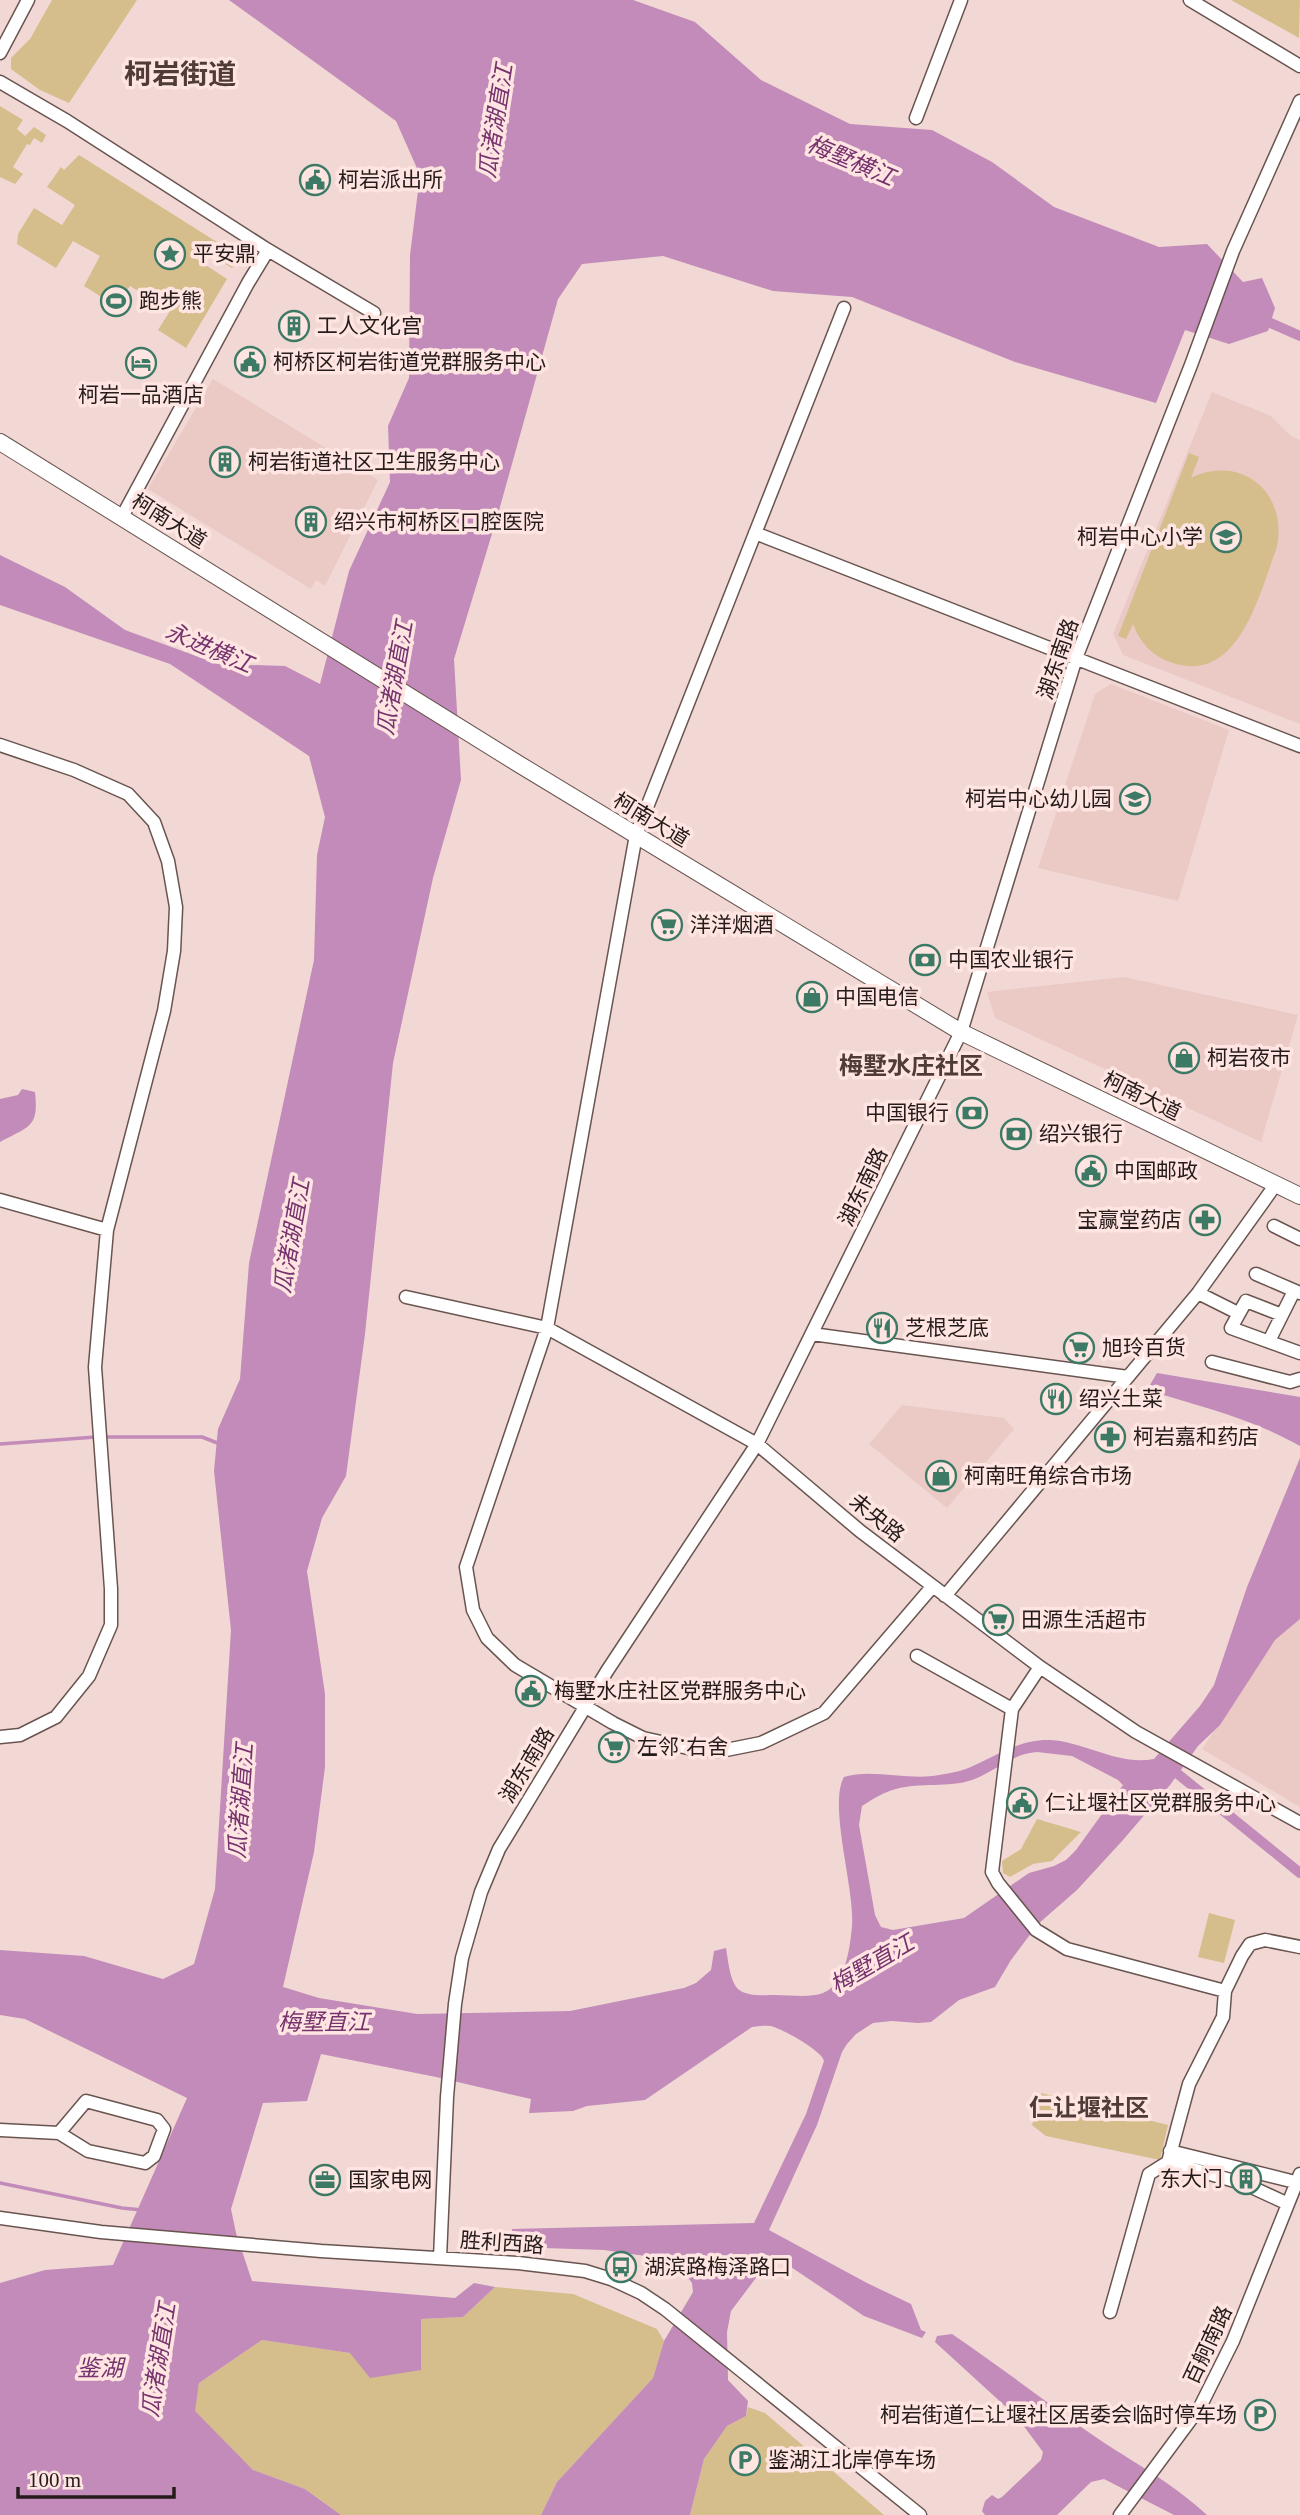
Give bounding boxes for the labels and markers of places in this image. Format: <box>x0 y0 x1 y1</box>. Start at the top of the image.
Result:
public building icon: 柯岩派出所 <box>298 163 332 197</box>
place label: 柯岩派出所 <box>338 168 443 192</box>
place icon: 平安鼎 <box>153 237 187 271</box>
place label: 平安鼎 <box>193 242 256 266</box>
sports icon: 跑步熊 <box>99 284 133 318</box>
place label: 跑步熊 <box>139 289 202 313</box>
building icon: 工人文化宫 <box>277 309 311 343</box>
place label: 工人文化宫 <box>317 314 422 338</box>
public building icon: 柯桥区柯岩街道党群服务中心 <box>233 345 267 379</box>
hotel icon: 柯岩一品酒店 <box>124 346 158 380</box>
place label: 柯桥区柯岩街道党群服务中心 <box>273 350 546 374</box>
place label: 柯岩一品酒店 <box>78 383 204 407</box>
building icon: 柯岩街道社区卫生服务中心 <box>208 445 242 479</box>
place label: 柯岩街道社区卫生服务中心 <box>248 450 500 474</box>
building icon: 绍兴市柯桥区口腔医院 <box>294 505 328 539</box>
place label: 绍兴市柯桥区口腔医院 <box>334 510 544 534</box>
school or university icon: 柯岩中心小学 <box>1209 520 1243 554</box>
place label: 柯岩中心小学 <box>1077 525 1203 549</box>
school or university icon: 柯岩中心幼儿园 <box>1118 782 1152 816</box>
place label: 柯岩中心幼儿园 <box>965 787 1112 811</box>
supermarket icon: 洋洋烟酒 <box>650 908 684 942</box>
place label: 洋洋烟酒 <box>690 913 774 937</box>
bank icon: 中国农业银行 <box>908 943 942 977</box>
place label: 中国农业银行 <box>948 948 1074 972</box>
shop icon: 中国电信 <box>795 980 829 1014</box>
place label: 中国电信 <box>835 985 919 1009</box>
shop icon: 柯岩夜市 <box>1167 1041 1201 1075</box>
place label: 柯岩夜市 <box>1207 1046 1291 1070</box>
bank icon: 中国银行 <box>955 1096 989 1130</box>
place label: 中国银行 <box>865 1101 949 1125</box>
bank icon: 绍兴银行 <box>999 1117 1033 1151</box>
place label: 绍兴银行 <box>1039 1122 1123 1146</box>
public building icon: 中国邮政 <box>1074 1154 1108 1188</box>
place label: 中国邮政 <box>1114 1159 1198 1183</box>
pharmacy icon: 宝赢堂药店 <box>1188 1203 1222 1237</box>
place label: 宝赢堂药店 <box>1077 1208 1182 1232</box>
restaurant icon: 芝根芝底 <box>865 1311 899 1345</box>
place label: 芝根芝底 <box>905 1316 989 1340</box>
supermarket icon: 旭玲百货 <box>1062 1331 1096 1365</box>
place label: 旭玲百货 <box>1102 1336 1186 1360</box>
restaurant icon: 绍兴土菜 <box>1039 1382 1073 1416</box>
place label: 绍兴土菜 <box>1079 1387 1163 1411</box>
pharmacy icon: 柯岩嘉和药店 <box>1093 1420 1127 1454</box>
place label: 柯岩嘉和药店 <box>1133 1425 1259 1449</box>
shop icon: 柯南旺角综合市场 <box>924 1459 958 1493</box>
place label: 柯南旺角综合市场 <box>964 1464 1132 1488</box>
supermarket icon: 田源生活超市 <box>981 1603 1015 1637</box>
place label: 田源生活超市 <box>1021 1608 1147 1632</box>
public building icon: 梅墅水庄社区党群服务中心 <box>514 1674 548 1708</box>
place label: 梅墅水庄社区党群服务中心 <box>554 1679 806 1703</box>
supermarket icon: 左邻˙右舍 <box>597 1730 631 1764</box>
place label: 左邻˙右舍 <box>637 1735 728 1759</box>
public building icon: 仁让堰社区党群服务中心 <box>1005 1786 1039 1820</box>
place label: 仁让堰社区党群服务中心 <box>1045 1791 1276 1815</box>
building icon: 东大门 <box>1229 2162 1263 2196</box>
office icon: 国家电网 <box>308 2163 342 2197</box>
place label: 东大门 <box>1160 2167 1223 2191</box>
place label: 国家电网 <box>348 2168 432 2192</box>
bus stop icon: 湖滨路梅泽路口 <box>604 2250 638 2284</box>
place label: 湖滨路梅泽路口 <box>644 2255 791 2279</box>
parking icon: 柯岩街道仁让堰社区居委会临时停车场 <box>1243 2398 1277 2432</box>
place label: 柯岩街道仁让堰社区居委会临时停车场 <box>880 2403 1237 2427</box>
parking icon: 鉴湖江北岸停车场 <box>728 2443 762 2477</box>
place label: 鉴湖江北岸停车场 <box>768 2448 936 2472</box>

